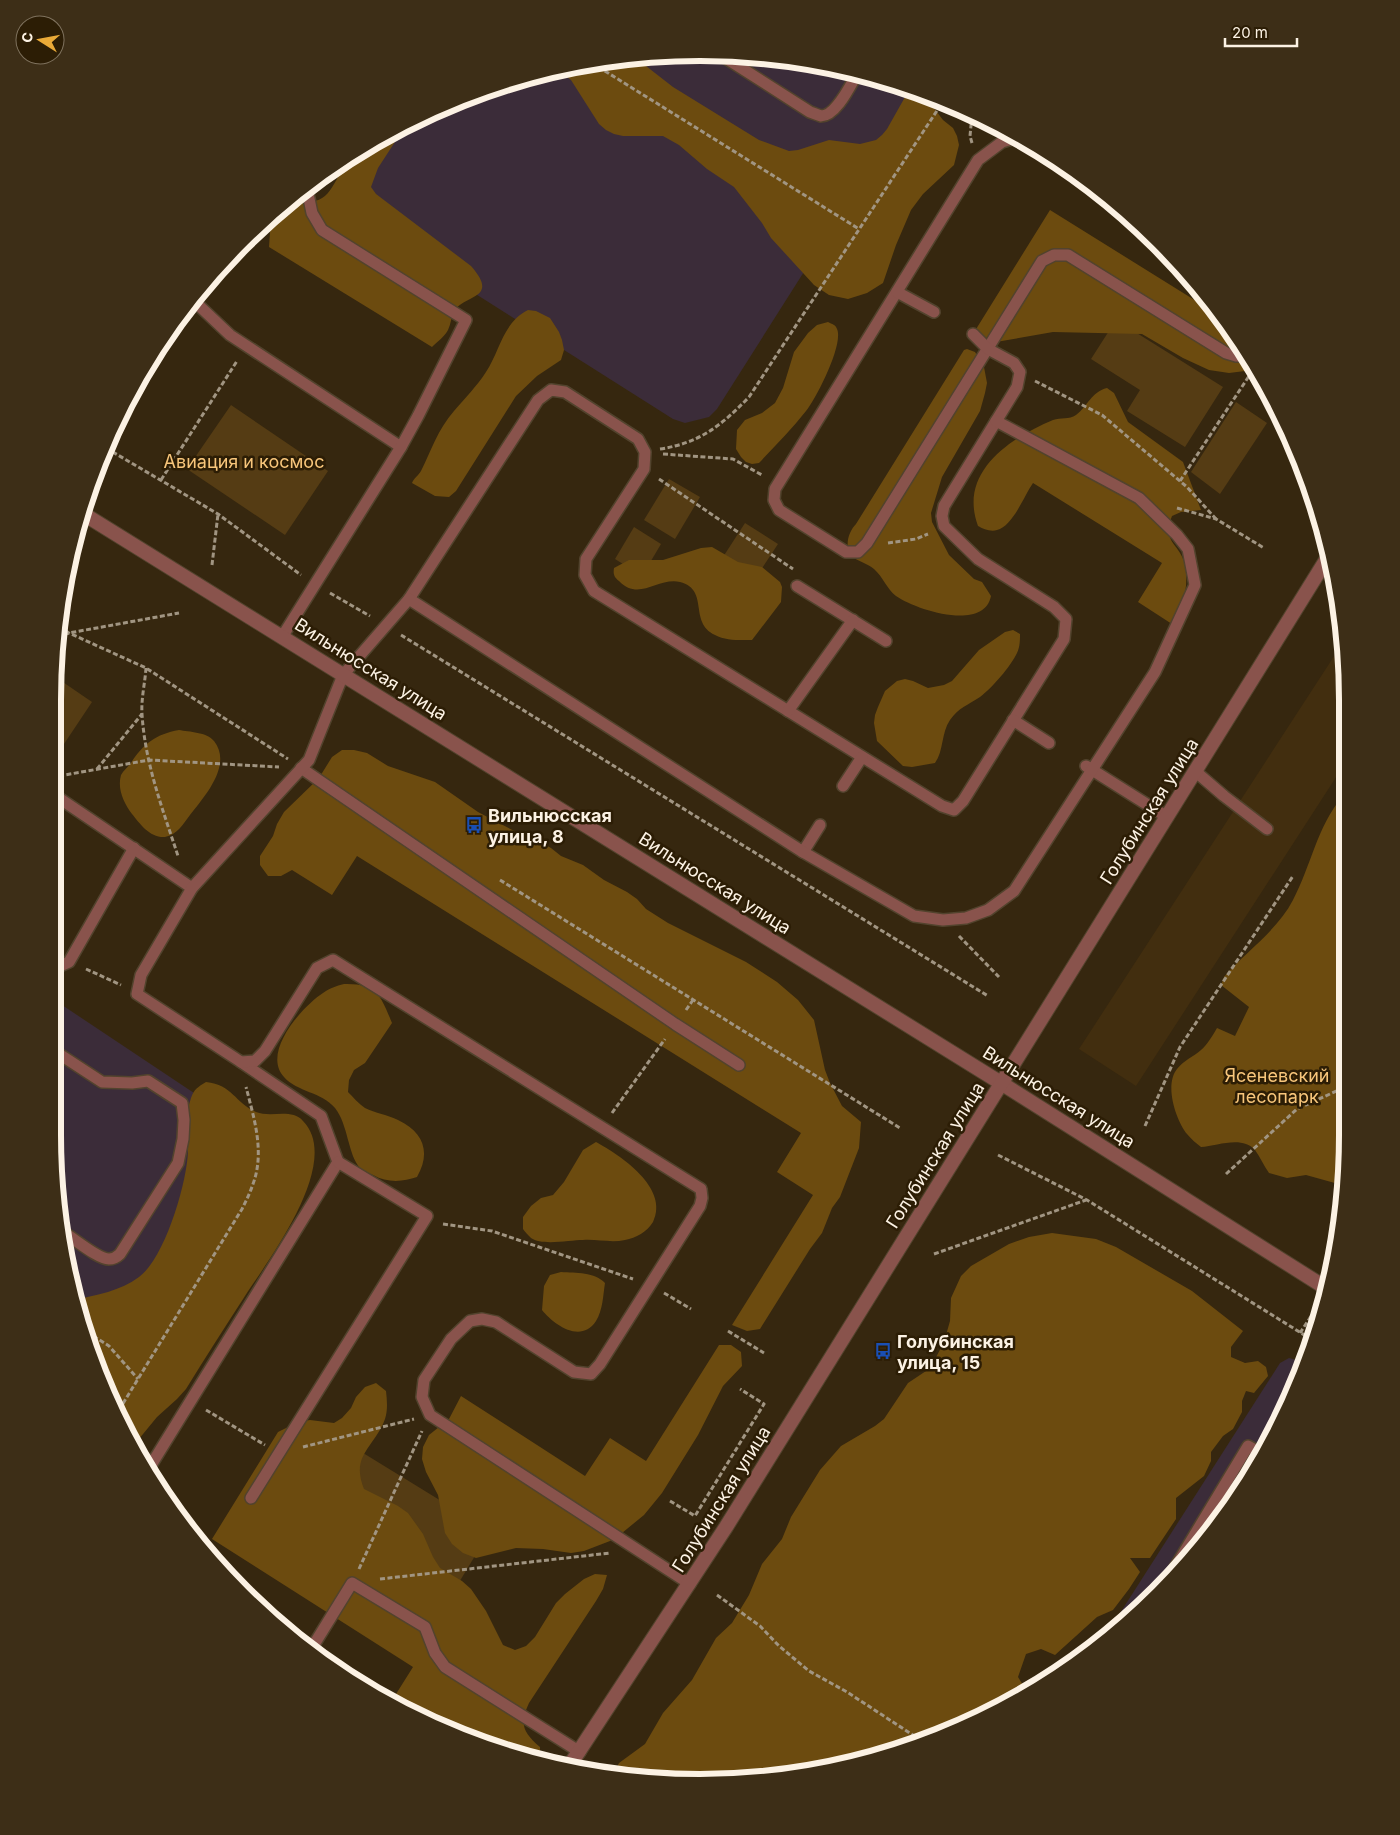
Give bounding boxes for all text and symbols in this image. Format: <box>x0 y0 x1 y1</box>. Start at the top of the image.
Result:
north arrow <box>15 15 65 65</box>
scale bar <box>1225 15 1298 47</box>
text: 20 m <box>1232 23 1268 42</box>
text: С <box>17 31 36 44</box>
park label: Авиация и космос <box>164 451 324 472</box>
street label: Вильнюсская улица <box>291 614 451 724</box>
street label: Голубинская улица <box>1096 734 1202 888</box>
place label: Вильнюсская улица, 8 <box>488 805 612 847</box>
bus stop icon: Вильнюсская улица, 8 <box>464 815 484 835</box>
street label: Вильнюсская улица <box>635 828 795 938</box>
street label: Вильнюсская улица <box>979 1042 1139 1152</box>
park label: Ясеневский лесопарк <box>1225 1065 1330 1107</box>
street label: Голубинская улица <box>882 1078 988 1232</box>
place label: Голубинская улица, 15 <box>897 1331 1014 1373</box>
bus stop icon: Голубинская улица, 15 <box>873 1341 893 1361</box>
street label: Голубинская улица <box>668 1422 774 1576</box>

